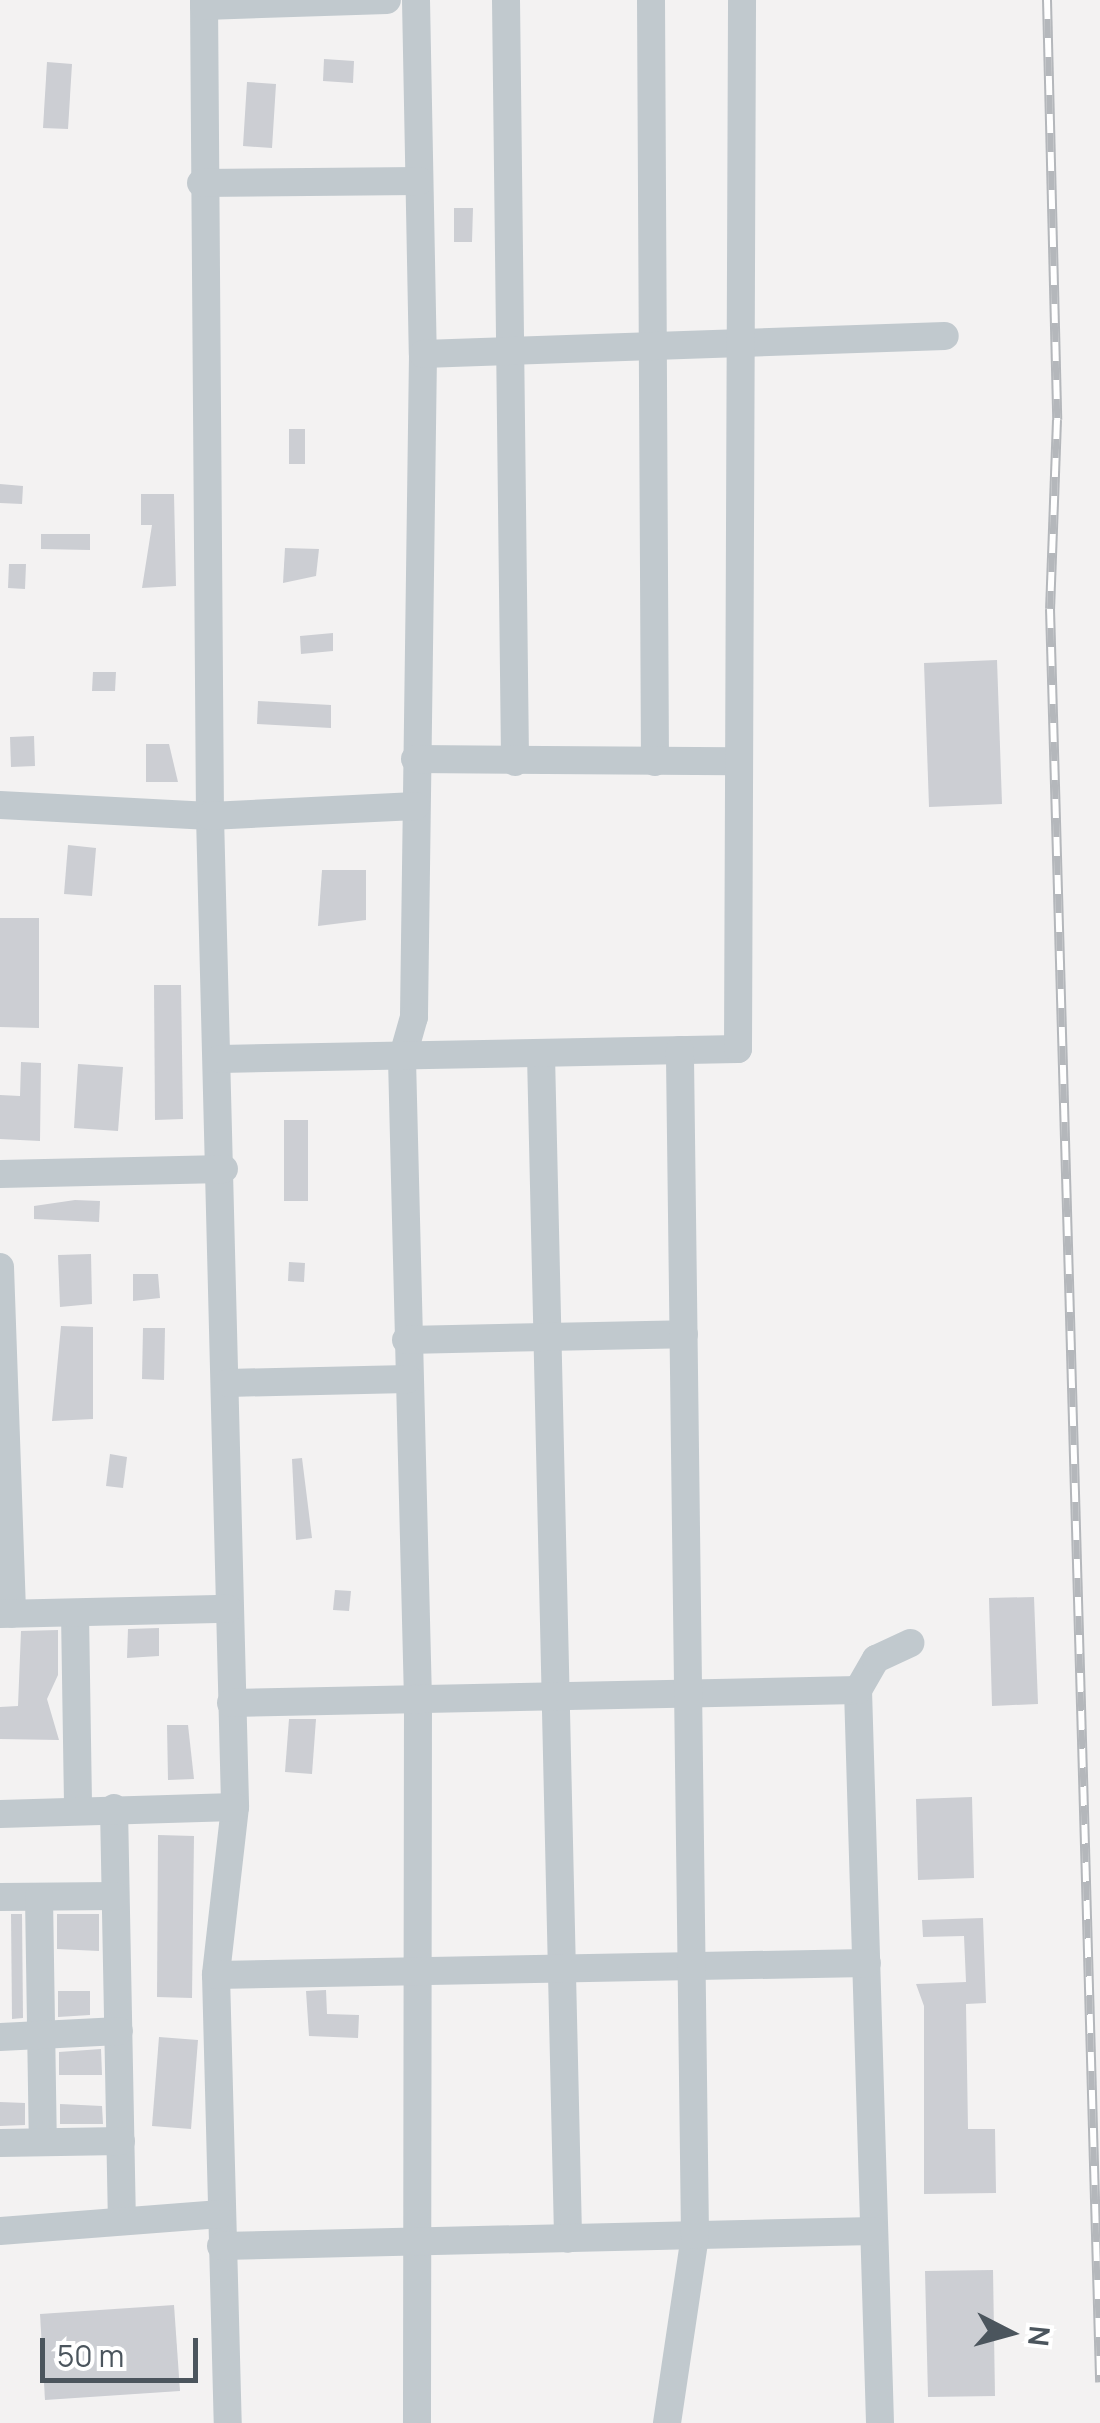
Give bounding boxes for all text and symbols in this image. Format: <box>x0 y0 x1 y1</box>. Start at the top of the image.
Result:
north arrow <box>960 2283 1060 2383</box>
scale bar <box>45 2318 202 2380</box>
text: N <box>1020 2324 1060 2348</box>
text: 50 m <box>57 2335 124 2376</box>

